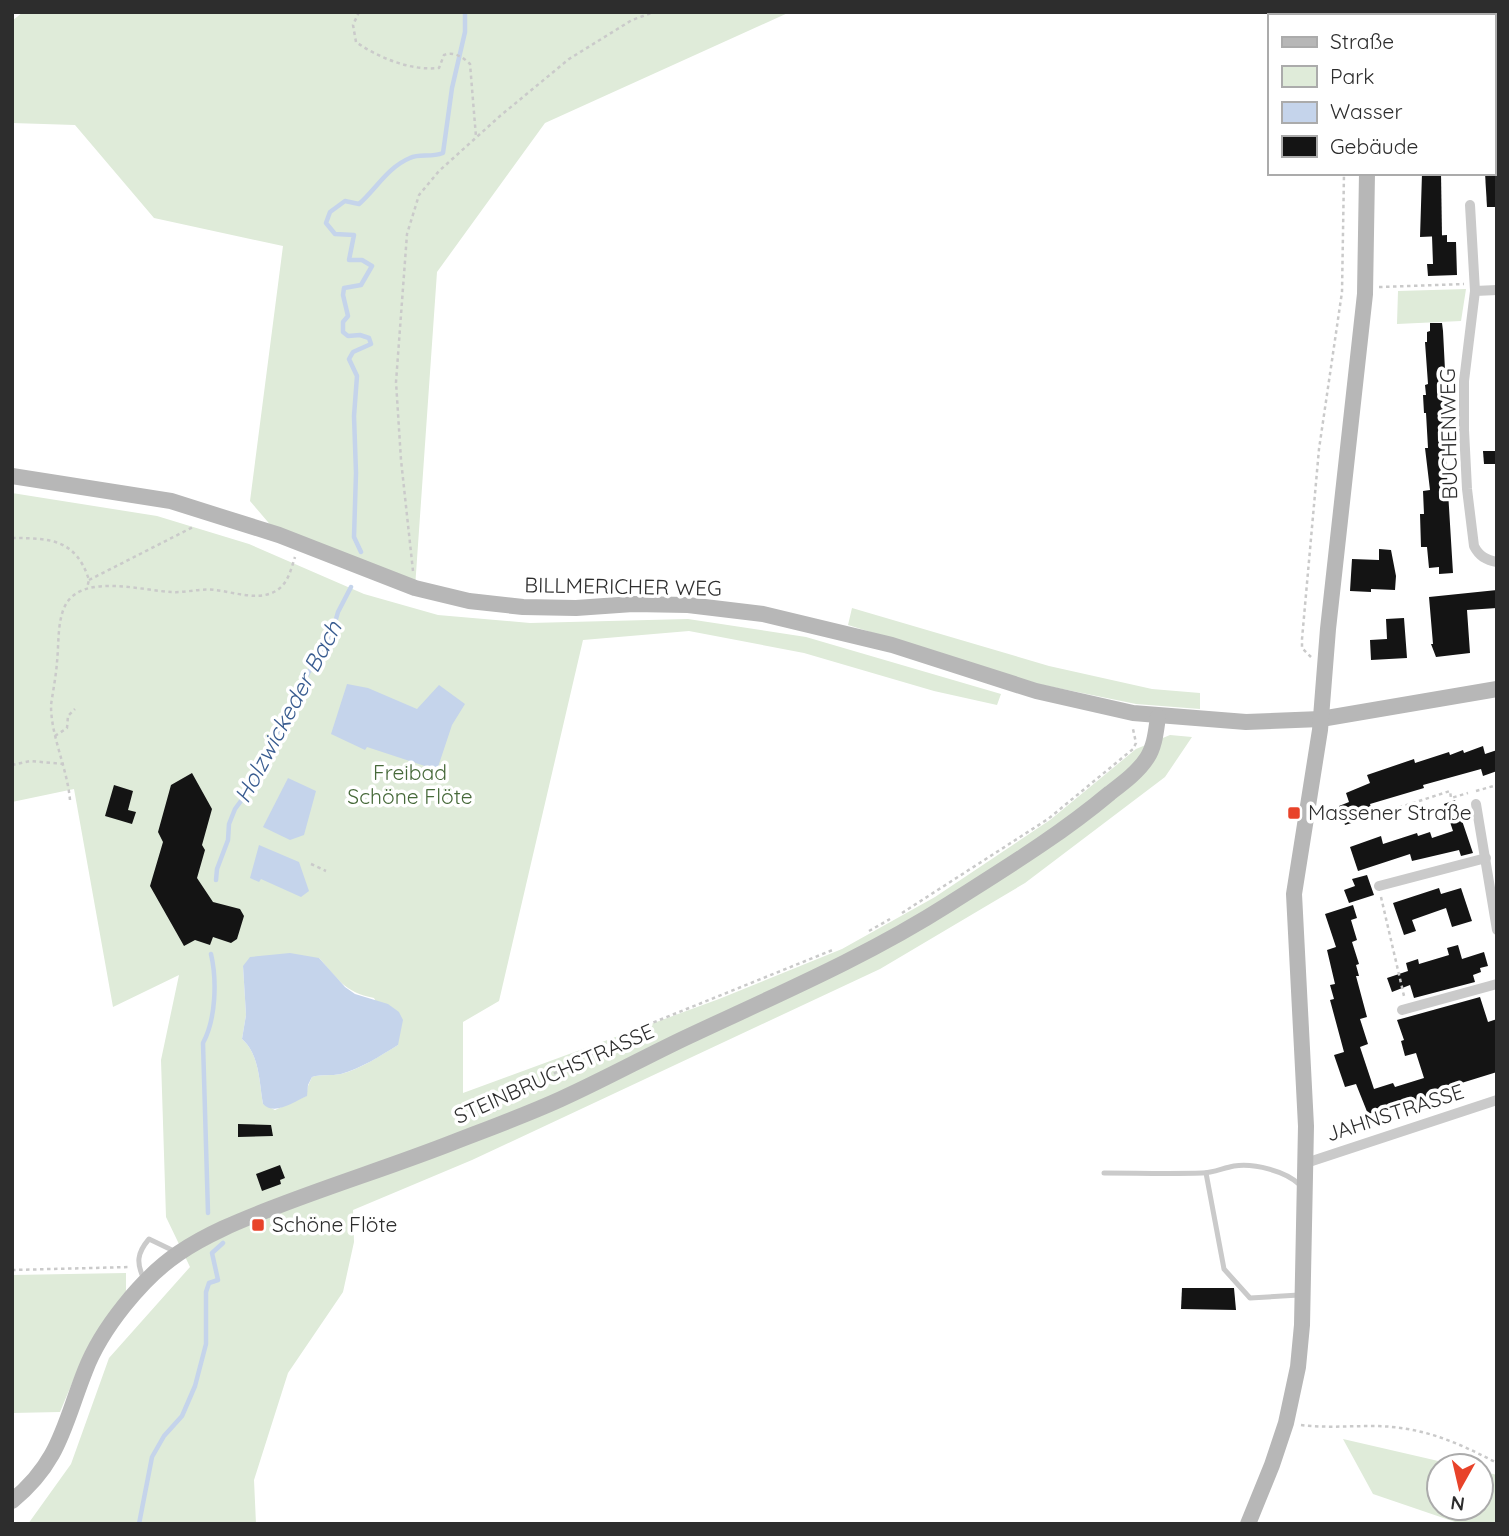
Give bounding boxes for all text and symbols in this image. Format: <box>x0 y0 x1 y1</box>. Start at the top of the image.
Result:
legend <box>1268 14 1495 175</box>
text: Straße <box>1330 28 1394 54</box>
text: Park <box>1330 63 1374 89</box>
text: Wasser <box>1330 98 1402 124</box>
text: Gebäude <box>1330 133 1418 159</box>
street label: BUCHENWEG <box>1434 368 1462 500</box>
street label: BILLMERICHER WEG <box>524 571 722 601</box>
water label: Holzwickeder Bach <box>227 615 348 808</box>
park label: Freibad Schöne Flöte <box>347 759 473 809</box>
place label: Massener Straße <box>1308 799 1472 825</box>
marker: Massener Straße <box>1286 805 1302 821</box>
street label: STEINBRUCHSTRASSE <box>450 1017 658 1129</box>
street label: JAHNSTRASSE <box>1322 1078 1467 1147</box>
place label: Schöne Flöte <box>272 1211 397 1237</box>
marker: Schöne Flöte <box>250 1217 266 1233</box>
north arrow <box>1425 1452 1495 1522</box>
text: N <box>1449 1491 1466 1517</box>

